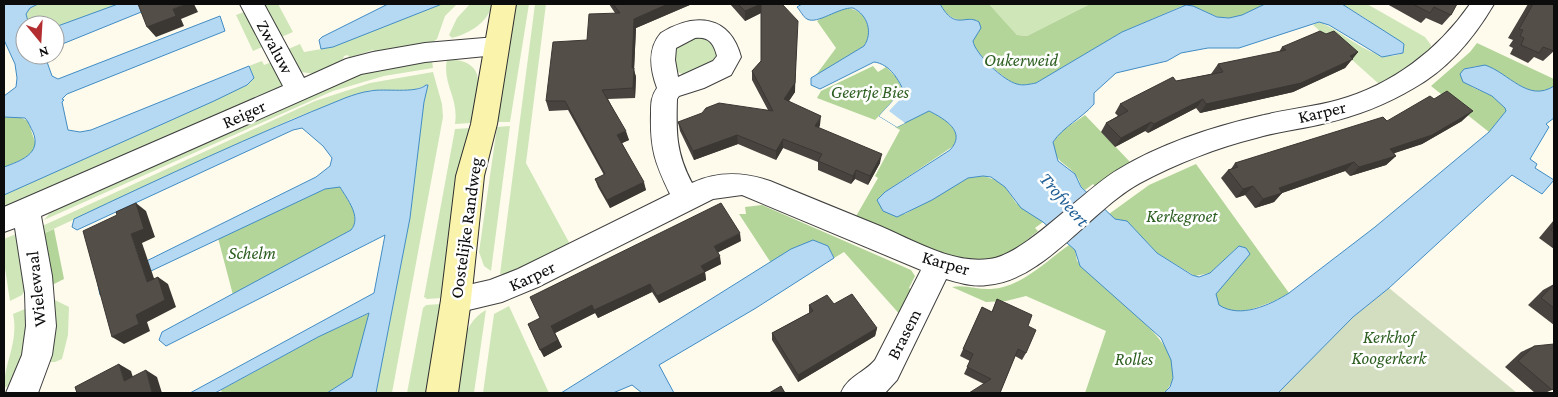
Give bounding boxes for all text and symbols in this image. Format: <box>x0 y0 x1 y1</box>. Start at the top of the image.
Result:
north arrow <box>15 15 65 65</box>
street label: Zwaluw <box>253 17 298 78</box>
text: N <box>37 43 51 62</box>
park label: Oukerweid <box>984 50 1058 70</box>
park label: Geertje Bies <box>831 82 910 103</box>
street label: Reiger <box>219 95 269 132</box>
street label: Karper <box>1296 97 1349 127</box>
street label: Oostelijke Randweg <box>446 156 487 300</box>
water label: Trofveert <box>1036 168 1094 231</box>
park label: Kerkegroet <box>1146 206 1218 226</box>
park label: Schelm <box>228 243 276 263</box>
street label: Karper <box>920 247 973 279</box>
street label: Wielewaal <box>22 250 50 328</box>
street label: Karper <box>506 256 559 295</box>
street label: Brasem <box>883 305 925 362</box>
park label: Kerkhof Koogerkerk <box>1352 327 1428 368</box>
park label: Rolles <box>1115 349 1154 369</box>

